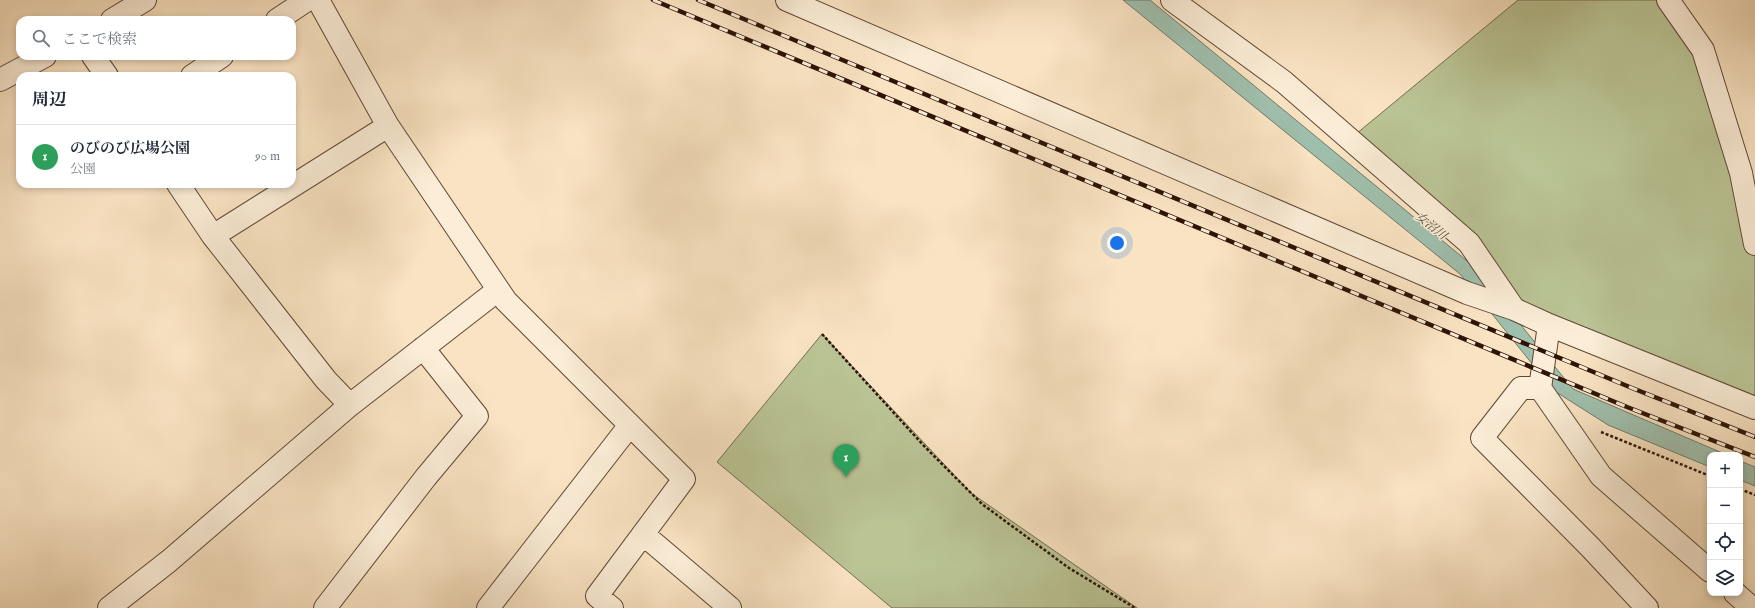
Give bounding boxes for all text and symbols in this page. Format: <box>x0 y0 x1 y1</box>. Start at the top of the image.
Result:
search box <box>16 16 296 60</box>
icon: search <box>30 27 52 49</box>
text: ここで検索 <box>62 30 137 49</box>
text: 周辺 <box>32 90 66 111</box>
text: のびのび広場公園 <box>70 139 190 158</box>
text: 1 <box>43 148 47 165</box>
text: 90 m <box>255 148 280 165</box>
text: 公園 <box>70 161 96 178</box>
water label: 女沼川 <box>1412 209 1451 244</box>
your location <box>1107 233 1127 253</box>
pin: 1 <box>833 444 859 477</box>
map controls <box>1707 452 1743 596</box>
button: + <box>1707 452 1743 488</box>
button: − <box>1707 488 1743 524</box>
button: locate <box>1707 524 1743 560</box>
button: layers <box>1707 560 1743 596</box>

